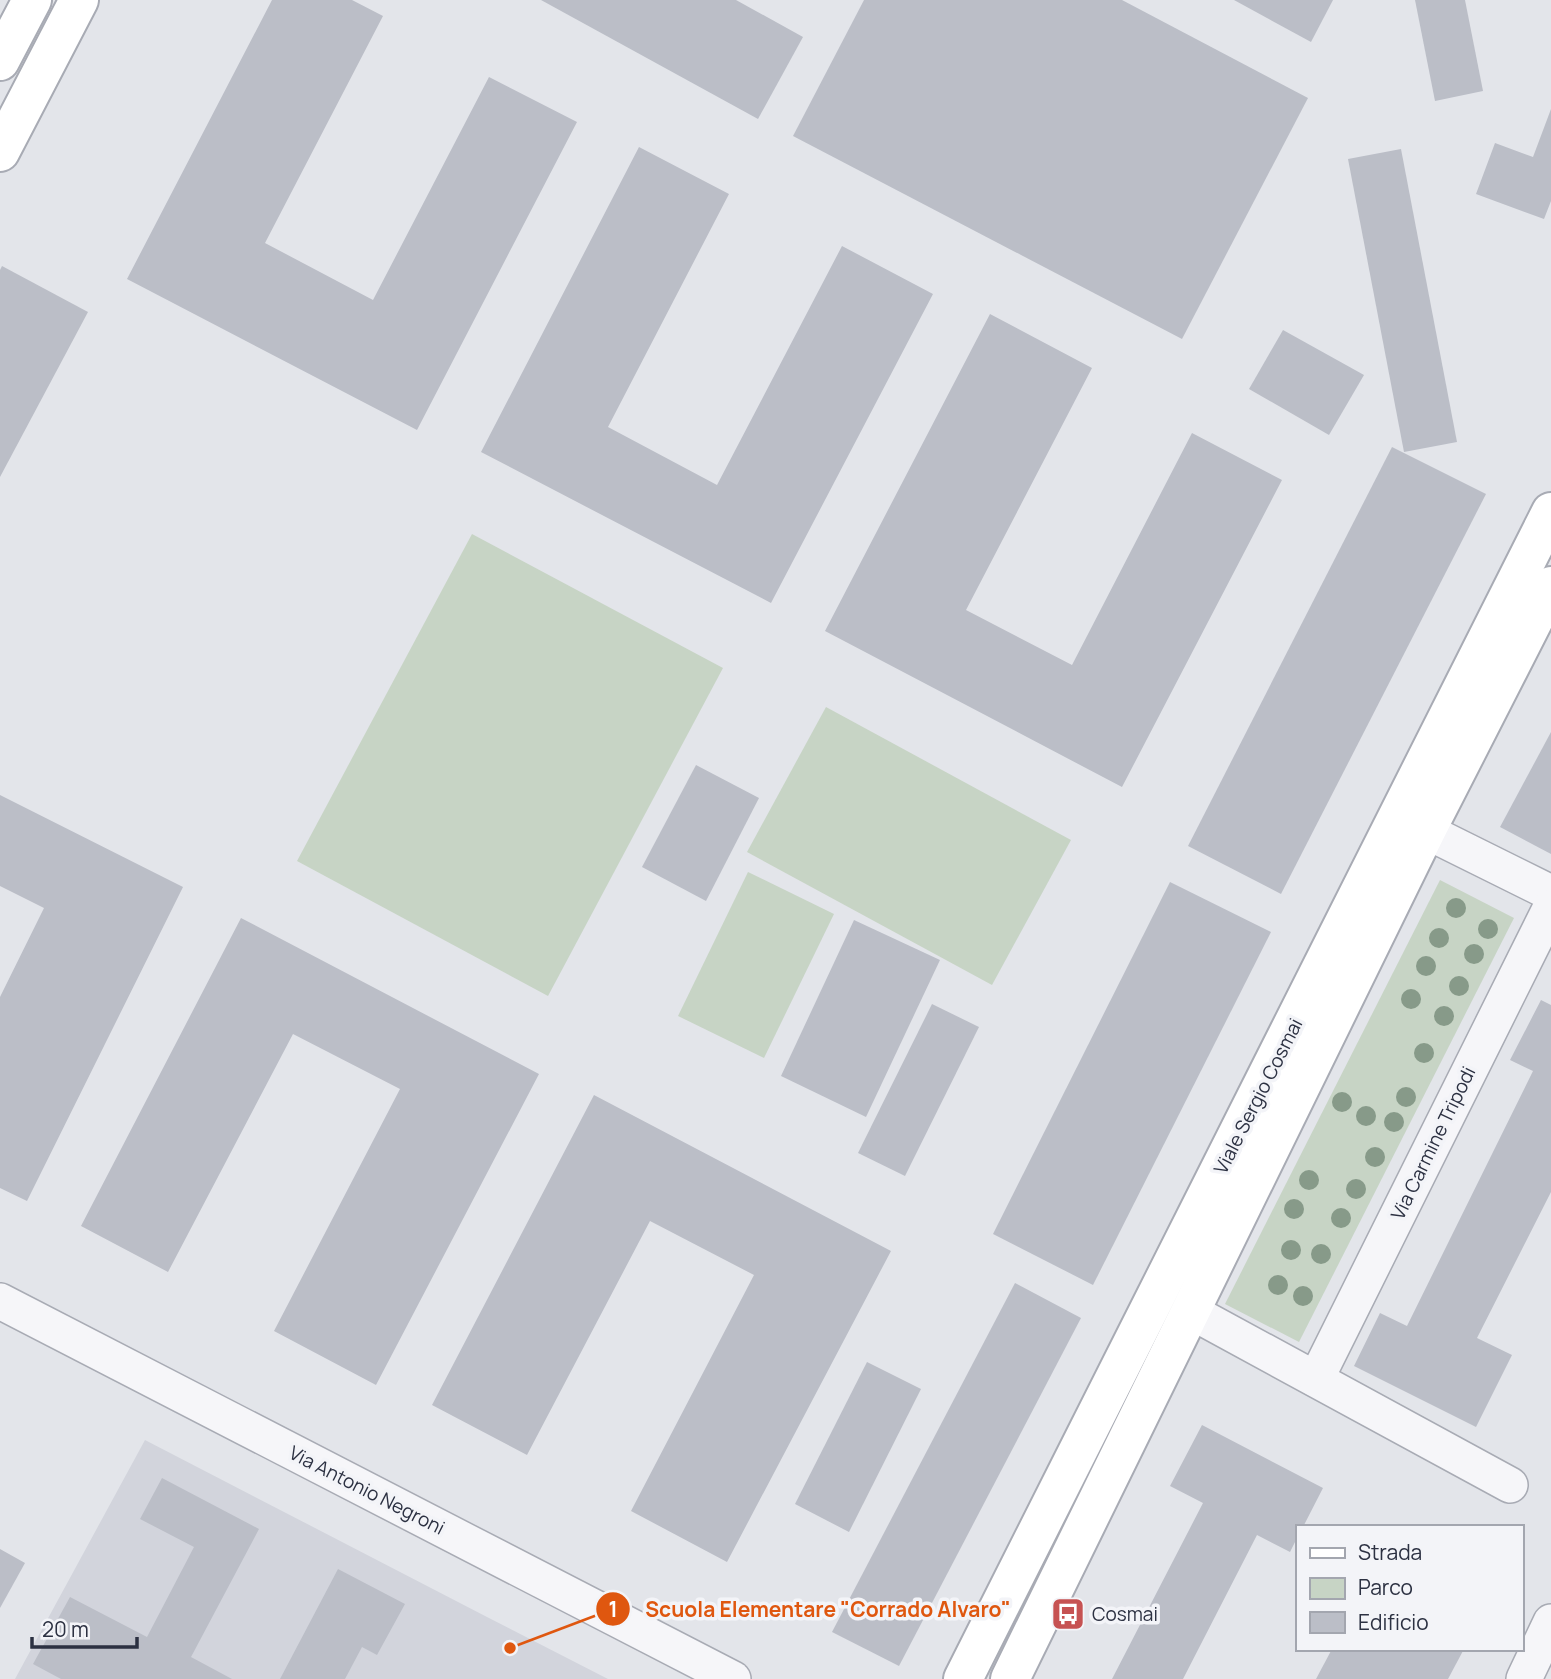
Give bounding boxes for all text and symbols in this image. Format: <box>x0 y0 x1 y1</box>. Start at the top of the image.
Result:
street label: Viale Sergio Cosmai <box>1208 1014 1308 1178</box>
street label: Via Carmine Tripodi <box>1385 1062 1481 1224</box>
street label: Via Antonio Negroni <box>285 1440 449 1540</box>
legend <box>1296 1525 1523 1651</box>
text: Strada <box>1358 1538 1422 1566</box>
text: Parco <box>1358 1573 1413 1601</box>
callout: Scuola Elementare "Corrado Alvaro" <box>596 1588 1024 1630</box>
text: 1 <box>608 1595 618 1623</box>
text: Scuola Elementare "Corrado Alvaro" <box>645 1595 1011 1623</box>
bus stop icon: Cosmai <box>1049 1595 1087 1633</box>
place label: Cosmai <box>1092 1601 1158 1627</box>
scale bar <box>32 1606 136 1650</box>
text: Edificio <box>1358 1608 1429 1636</box>
text: 20 m <box>42 1615 89 1643</box>

